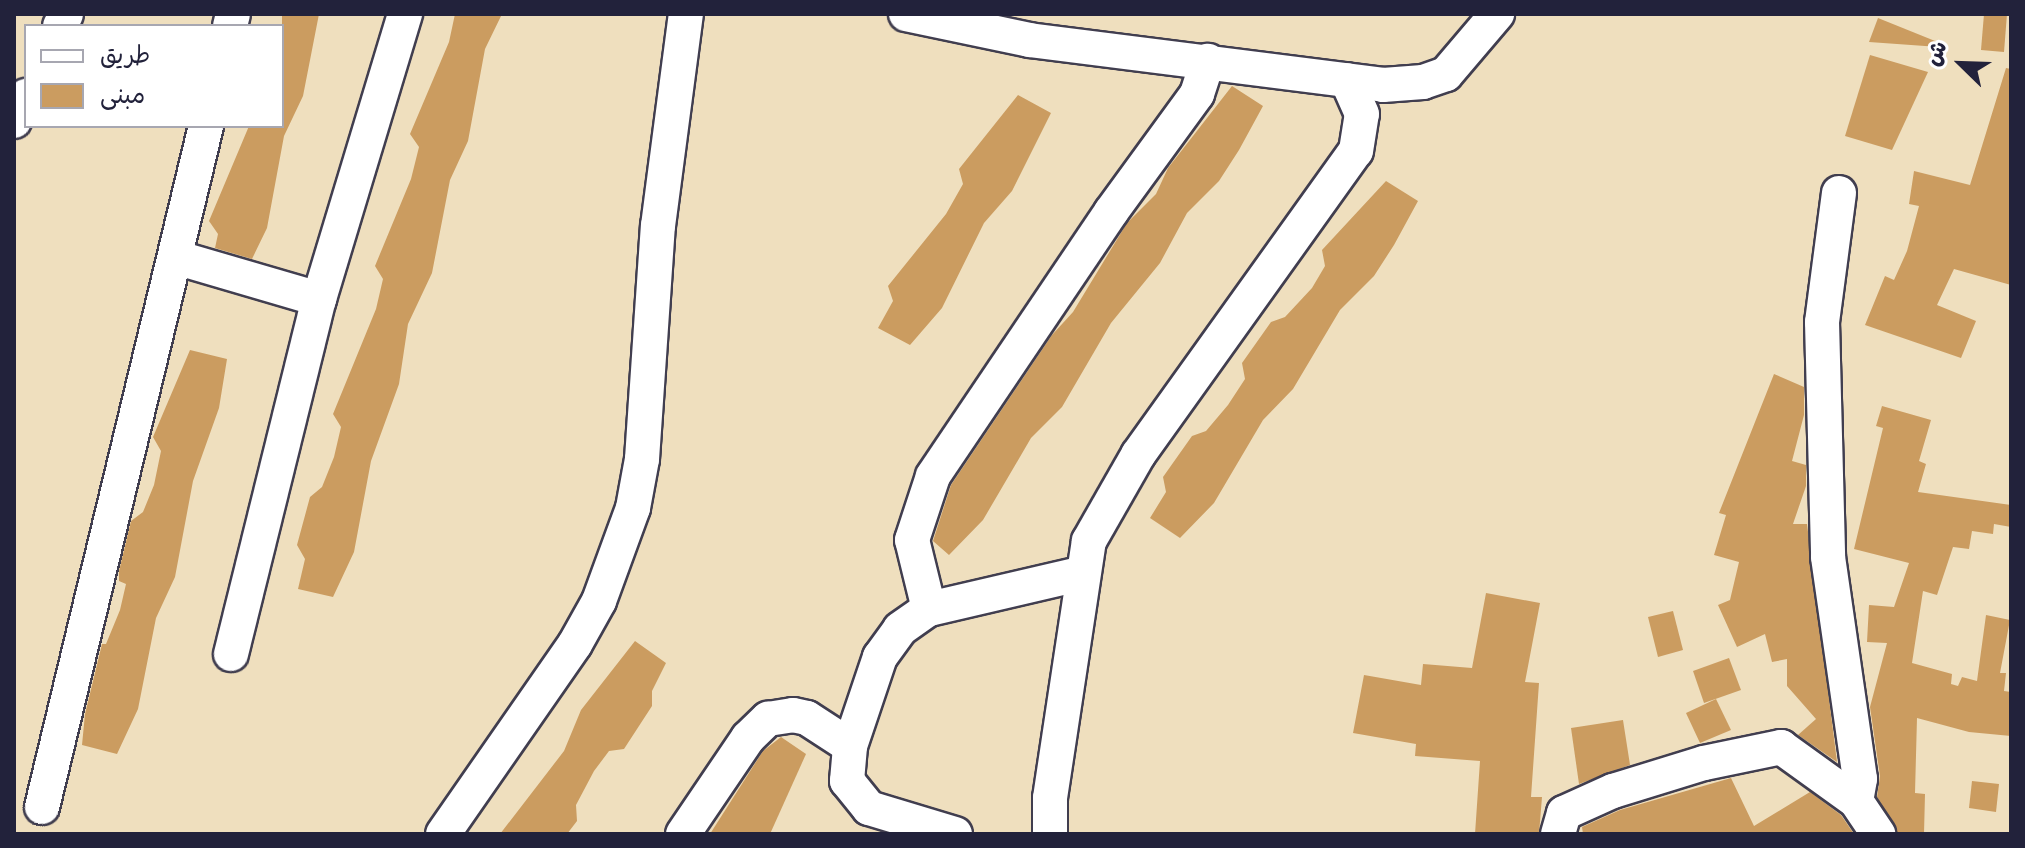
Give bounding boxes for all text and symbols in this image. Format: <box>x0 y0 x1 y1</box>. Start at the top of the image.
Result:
legend <box>24 24 284 128</box>
north arrow <box>1921 24 2001 104</box>
text: ش <box>1919 37 1957 72</box>
text: طريق <box>100 41 150 75</box>
text: مبنى <box>100 81 145 115</box>

